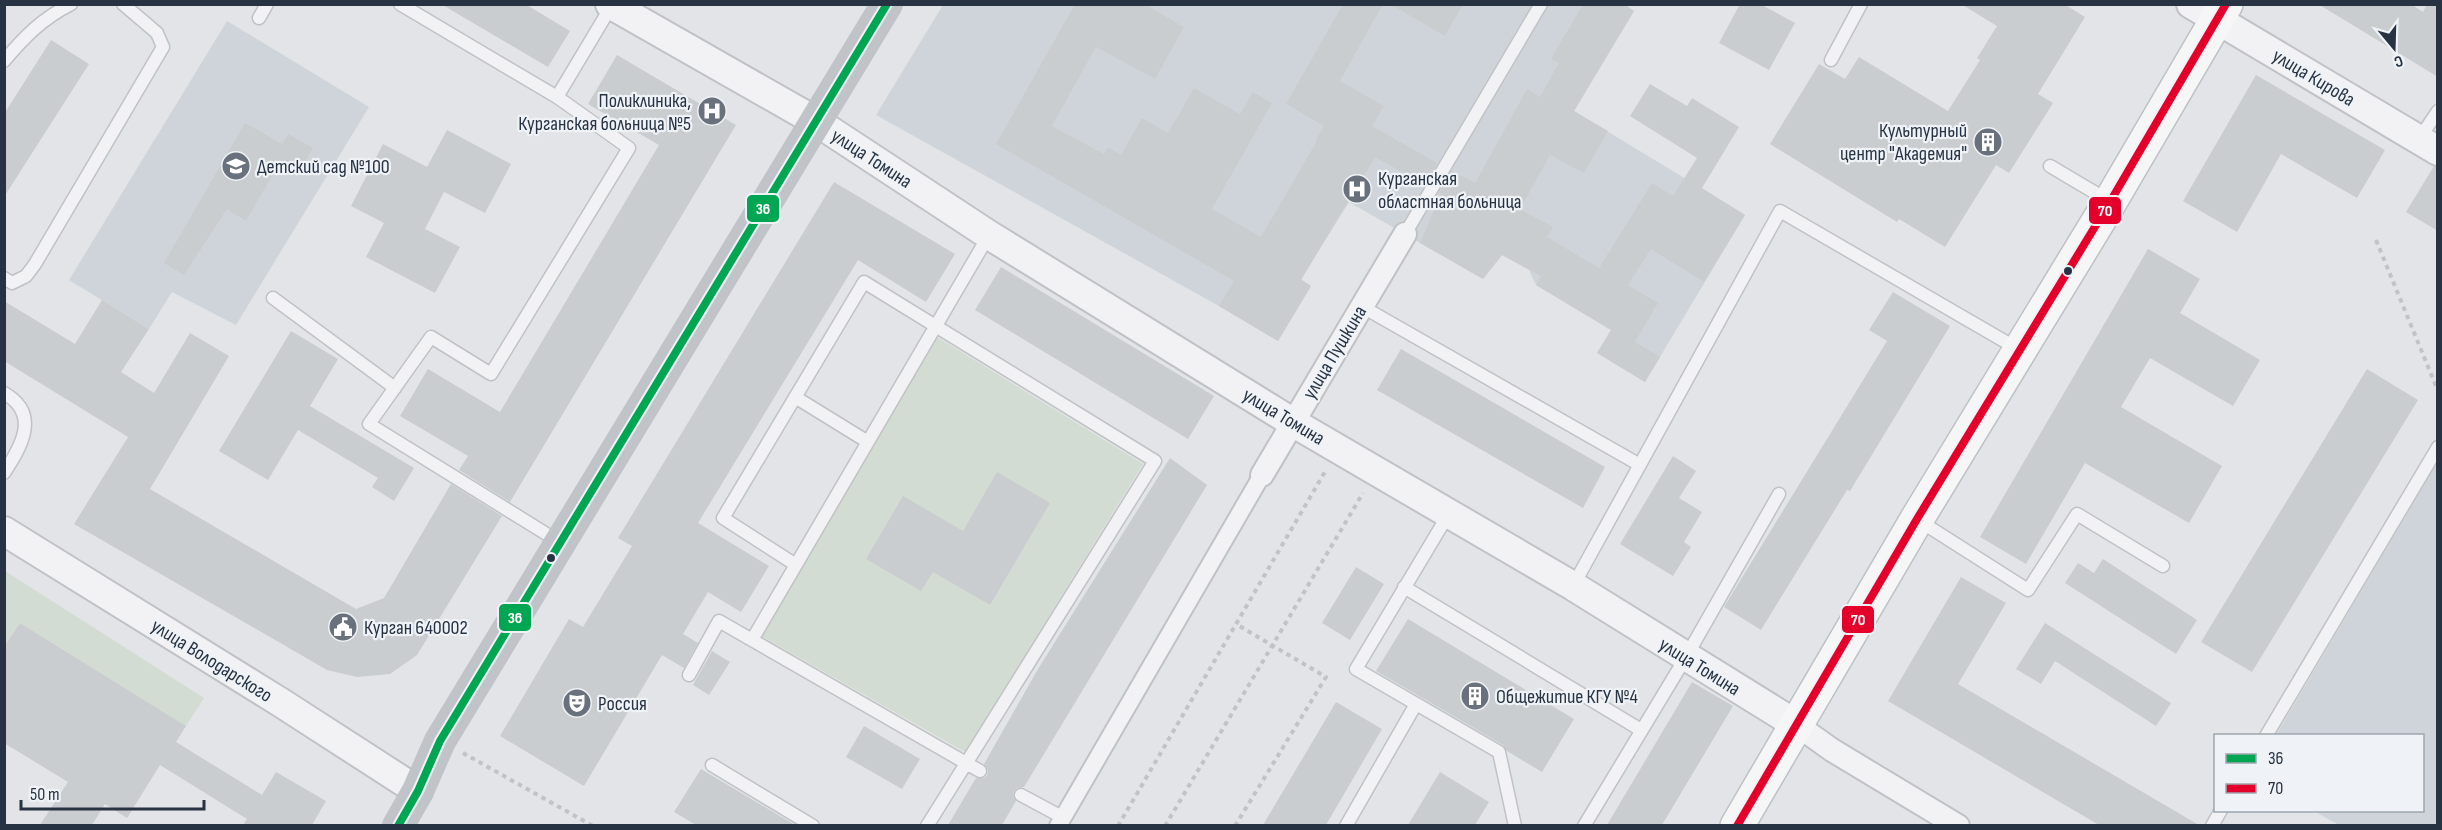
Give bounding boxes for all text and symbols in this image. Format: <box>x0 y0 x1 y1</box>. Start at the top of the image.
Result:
north arrow <box>2364 18 2424 78</box>
street label: улица Кирова <box>2268 44 2359 112</box>
text: С <box>2391 50 2405 71</box>
place label: Поликлиника, Курганская больница №5 <box>518 89 691 136</box>
hospital icon: Поликлиника, Курганская больница №5 <box>696 95 728 127</box>
place label: Культурный центр "Академия" <box>1840 119 1967 166</box>
street label: улица Томина <box>827 124 916 194</box>
building icon: Культурный центр "Академия" <box>1972 126 2004 158</box>
school or university icon: Детский сад №100 <box>220 150 252 182</box>
place label: Детский сад №100 <box>257 155 390 179</box>
place label: Курганская областная больница <box>1378 167 1522 214</box>
hospital icon: Курганская областная больница <box>1341 173 1373 205</box>
line badge: 36 <box>746 194 780 223</box>
line badge: 70 <box>2088 196 2122 225</box>
text: 36 <box>756 200 770 219</box>
text: 70 <box>2098 202 2112 221</box>
unlabelled marker <box>2062 265 2074 277</box>
street label: улица Пушкина <box>1298 301 1372 404</box>
street label: улица Томина <box>1238 383 1329 451</box>
unlabelled marker <box>545 552 557 564</box>
line badge: 36 <box>498 603 532 632</box>
line badge: 70 <box>1841 605 1875 634</box>
text: 36 <box>508 609 522 628</box>
public building icon: Курган 640002 <box>327 611 359 643</box>
text: 70 <box>1851 611 1865 630</box>
street label: улица Володарского <box>146 614 276 708</box>
place label: Курган 640002 <box>364 616 468 640</box>
street label: улица Томина <box>1654 632 1745 701</box>
building icon: Общежитие КГУ №4 <box>1459 680 1491 712</box>
place label: Общежитие КГУ №4 <box>1496 685 1638 709</box>
theatre icon: Россия <box>561 687 593 719</box>
place label: Россия <box>598 692 647 716</box>
legend <box>2214 734 2424 812</box>
text: 36 <box>2268 748 2284 769</box>
scale bar <box>21 773 204 811</box>
text: 70 <box>2268 778 2283 799</box>
text: 50 m <box>30 784 60 805</box>

